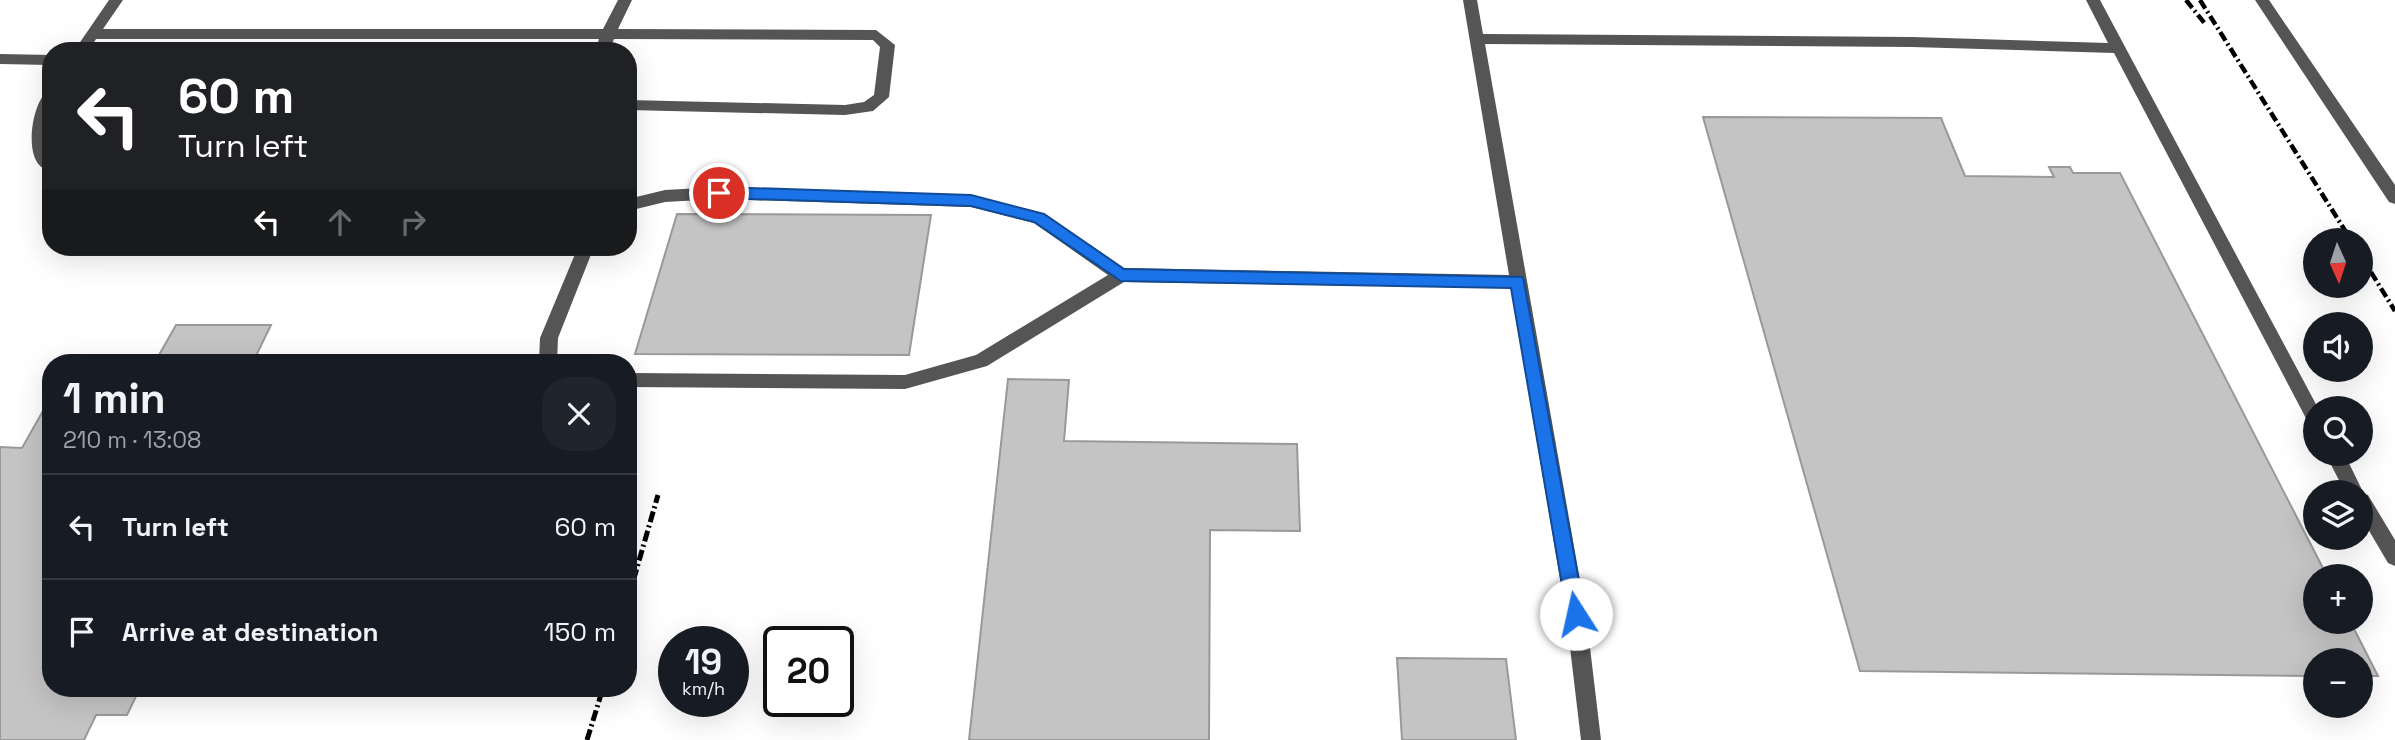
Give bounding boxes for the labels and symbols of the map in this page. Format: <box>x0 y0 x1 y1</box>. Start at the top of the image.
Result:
pin <box>689 163 749 223</box>
north arrow <box>2303 228 2373 298</box>
position arrow <box>1539 577 1613 651</box>
speed limit sign: 20 <box>763 626 854 717</box>

